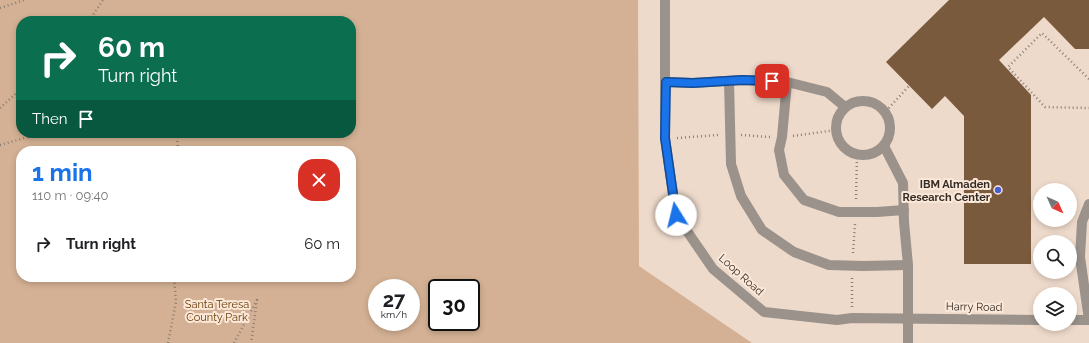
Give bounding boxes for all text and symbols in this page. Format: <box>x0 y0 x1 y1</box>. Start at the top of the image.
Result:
text: 60 m <box>98 31 165 64</box>
icon: right <box>32 32 84 84</box>
pin <box>755 64 789 98</box>
text: Turn right <box>98 65 177 86</box>
icon: arrive <box>761 70 783 92</box>
icon: arrive <box>75 108 97 130</box>
text: Then <box>32 110 67 128</box>
text: 1 min <box>32 158 93 187</box>
button: close <box>298 159 340 201</box>
place label: IBM Almaden Research Center <box>903 178 991 204</box>
north arrow <box>1033 183 1077 227</box>
map controls <box>1033 183 1077 331</box>
marker: IBM Almaden Research Center <box>993 185 1003 195</box>
text: 110 m · 09:40 <box>32 188 109 203</box>
position arrow <box>655 194 697 236</box>
icon: right <box>32 233 54 255</box>
text: Turn right <box>66 235 136 253</box>
text: 60 m <box>304 235 340 253</box>
button: search <box>1033 235 1077 279</box>
street label: Loop Road <box>716 252 766 298</box>
speed limit sign: 30 <box>428 279 480 331</box>
button: layers <box>1033 287 1077 331</box>
text: 27 <box>383 288 405 312</box>
park label: Santa Teresa County Park <box>185 298 249 324</box>
street label: Harry Road <box>946 300 1003 314</box>
text: km/h <box>381 309 407 320</box>

